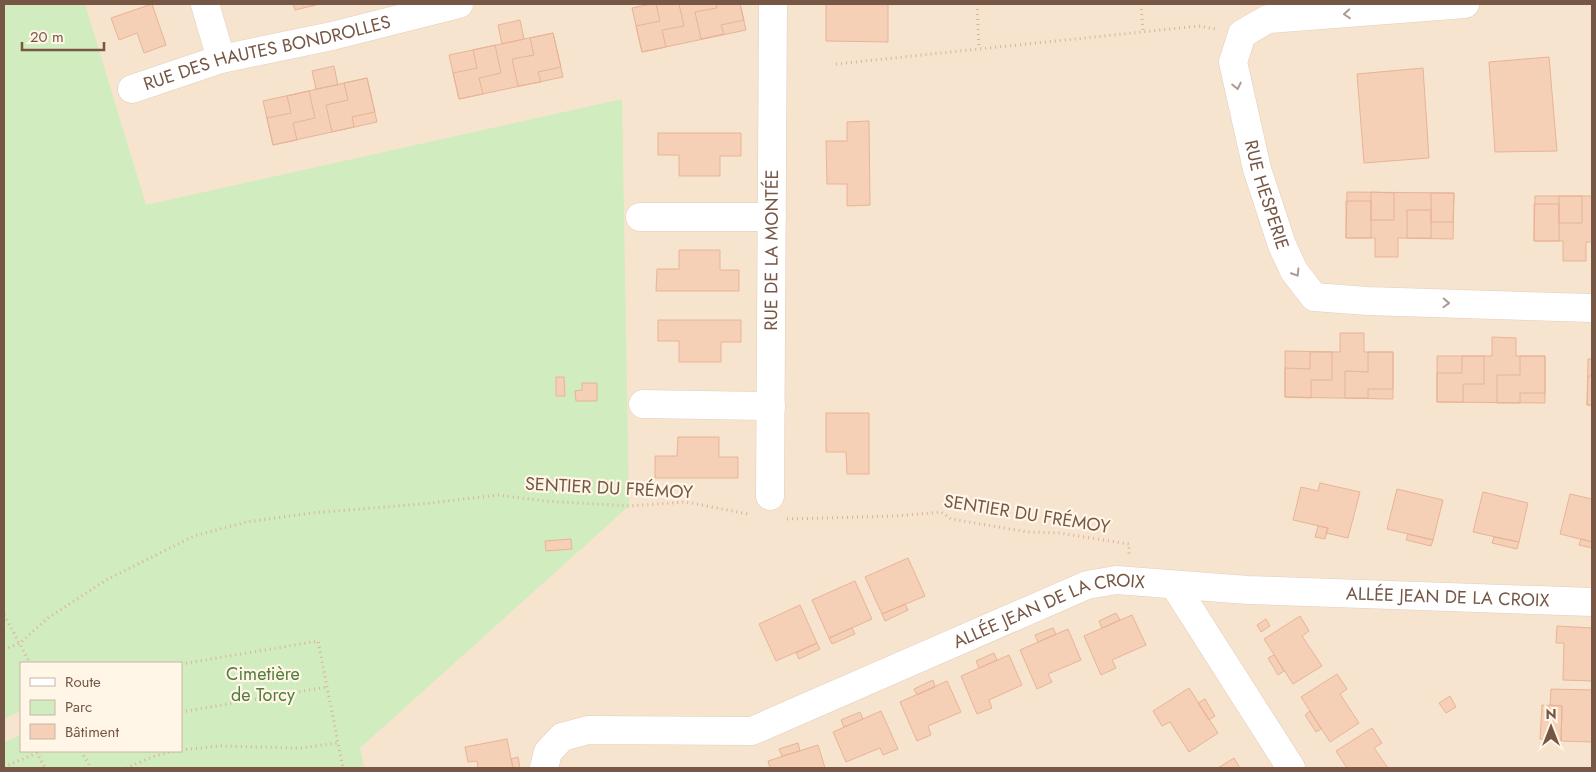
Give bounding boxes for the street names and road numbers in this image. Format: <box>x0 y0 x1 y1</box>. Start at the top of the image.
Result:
street label: RUE DES HAUTES BONDROLLES <box>140 9 393 97</box>
street label: RUE HESPERIE <box>1238 137 1296 253</box>
street label: RUE DE LA MONTÉE <box>758 169 785 331</box>
street label: SENTIER DU FRÉMOY <box>524 471 695 505</box>
street label: SENTIER DU FRÉMOY <box>942 488 1113 540</box>
street label: ALLÉE JEAN DE LA CROIX <box>949 567 1146 655</box>
street label: ALLÉE JEAN DE LA CROIX <box>1346 580 1550 614</box>

